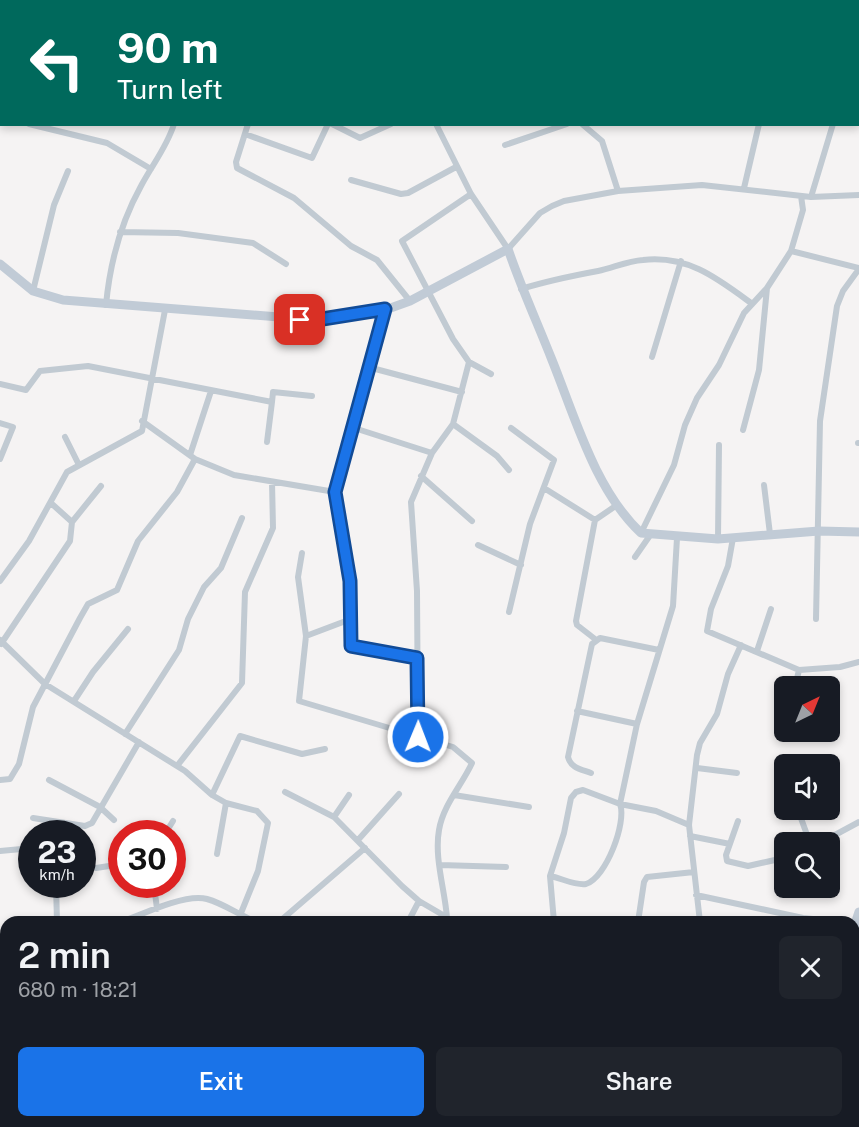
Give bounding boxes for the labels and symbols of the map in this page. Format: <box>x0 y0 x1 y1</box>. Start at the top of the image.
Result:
pin <box>274 294 325 345</box>
north arrow <box>774 676 840 742</box>
position arrow <box>386 705 450 769</box>
speed limit sign: 30 <box>108 820 186 898</box>

